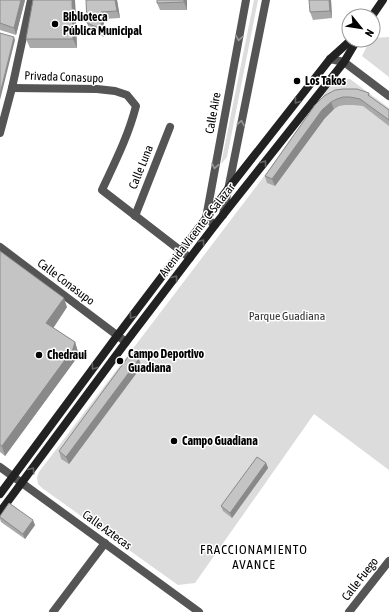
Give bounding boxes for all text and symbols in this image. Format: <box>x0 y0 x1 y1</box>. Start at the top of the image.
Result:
north arrow <box>341 8 381 48</box>
place label: Biblioteca Pública Municipal <box>63 10 143 38</box>
marker: Biblioteca Pública Municipal <box>50 19 60 29</box>
text: N <box>363 27 376 39</box>
one-way arrow <box>235 35 243 41</box>
street label: Privada Conasupo <box>24 69 104 85</box>
place label: Los Takos <box>305 74 347 88</box>
marker: Los Takos <box>292 76 302 86</box>
street label: Calle Aire <box>202 91 224 135</box>
one-way arrow <box>295 96 302 103</box>
one-way arrow <box>237 120 245 127</box>
street label: Calle Luna <box>126 143 156 191</box>
one-way arrow <box>260 160 267 167</box>
one-way arrow <box>212 163 220 169</box>
street label: Avenida Vicente C. Salazar <box>156 180 238 279</box>
one-way arrow <box>198 239 205 246</box>
street label: Calle Conasupo <box>35 256 98 308</box>
one-way arrow <box>170 275 177 282</box>
park label: Parque Guadiana <box>249 309 325 323</box>
one-way arrow <box>130 311 137 318</box>
place label: Campo Deportivo Guadiana <box>128 347 205 375</box>
place label: Chedraui <box>47 348 87 362</box>
marker: Chedraui <box>34 350 44 360</box>
marker: Campo Deportivo Guadiana <box>115 356 125 366</box>
one-way arrow <box>91 363 99 370</box>
place label: Campo Guadiana <box>182 434 258 448</box>
marker: Campo Guadiana <box>169 436 179 446</box>
one-way arrow <box>27 467 35 474</box>
street label: Calle Aztecas <box>80 507 134 553</box>
district label: FRACCIONAMIENTO AVANCE <box>200 542 308 572</box>
street label: Calle Fuego <box>339 554 381 603</box>

